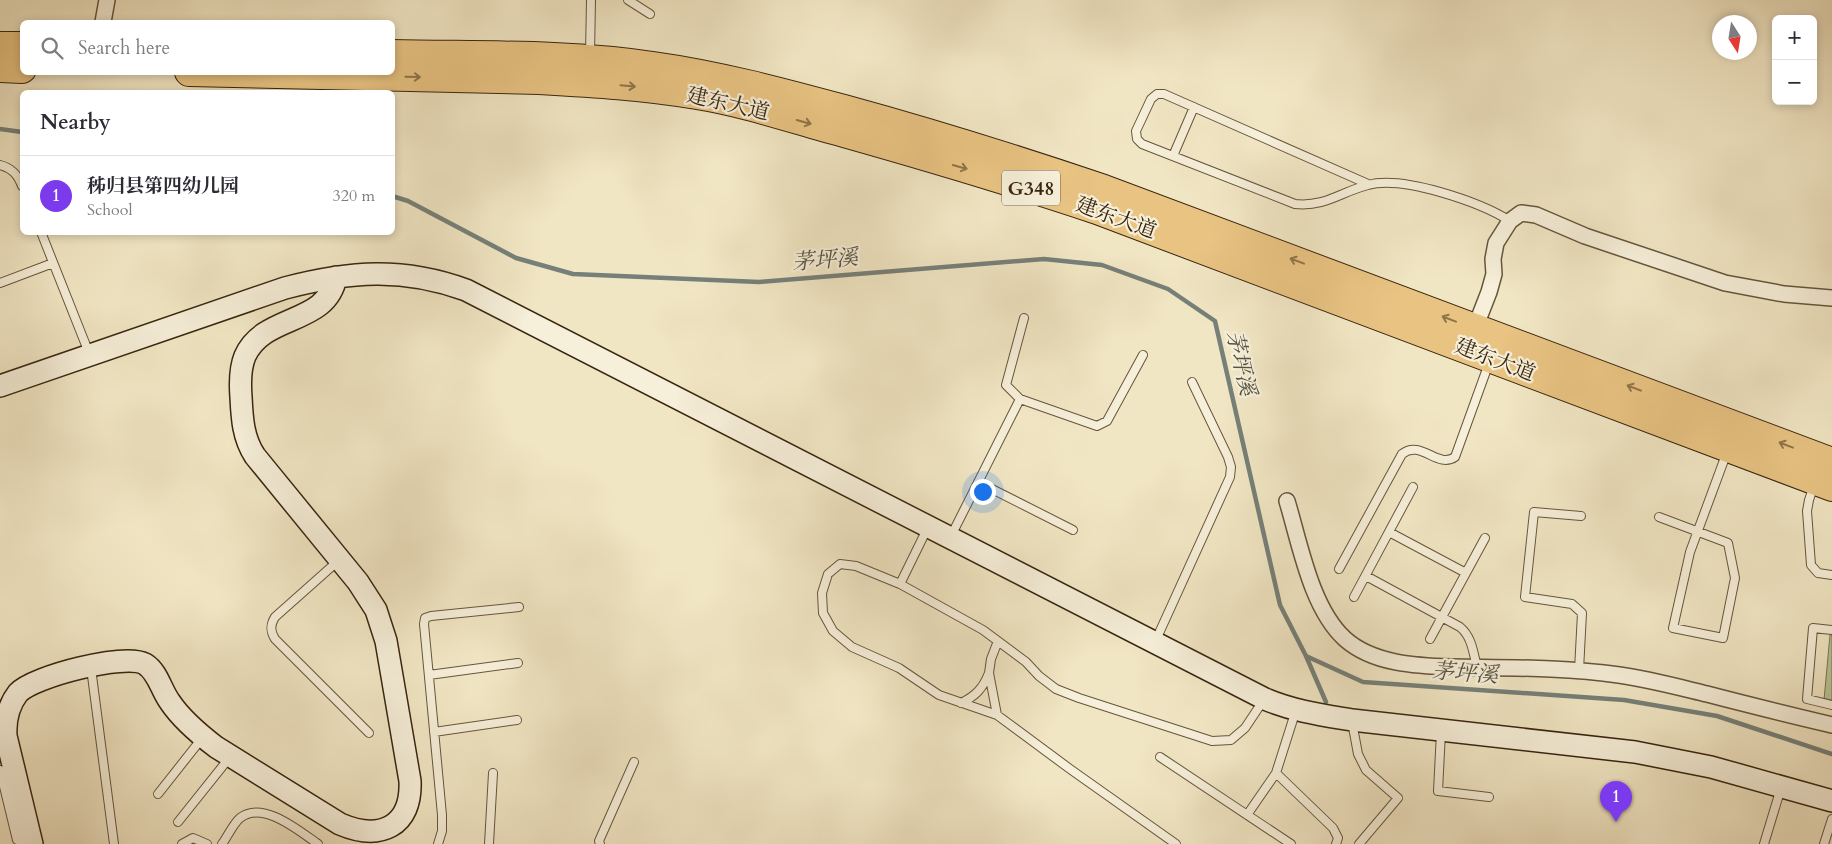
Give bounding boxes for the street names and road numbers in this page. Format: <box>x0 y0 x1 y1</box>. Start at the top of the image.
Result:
street label: 建东大道 <box>684 80 772 128</box>
road number: G348 <box>1002 170 1060 206</box>
street label: 建东大道 <box>1072 190 1160 246</box>
street label: 建东大道 <box>1451 331 1539 389</box>

